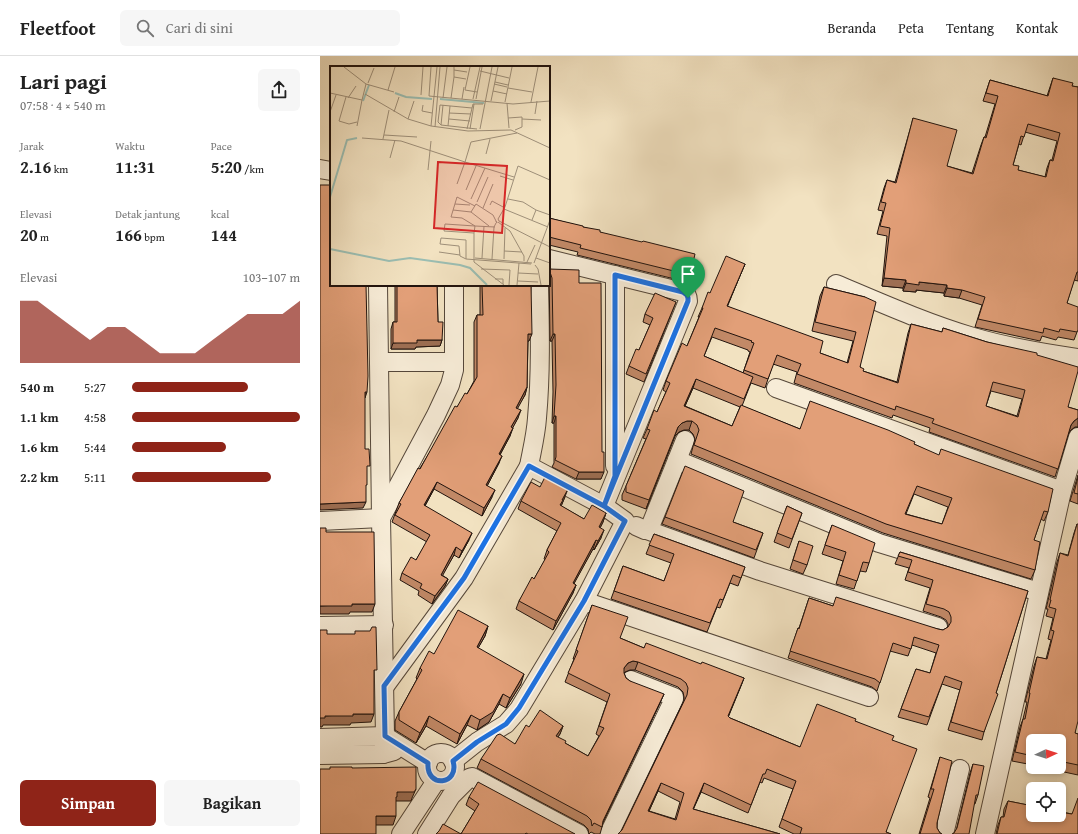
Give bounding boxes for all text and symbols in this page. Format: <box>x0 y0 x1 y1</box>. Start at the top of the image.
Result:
search box <box>120 10 400 46</box>
text: Fleetfoot <box>20 14 96 42</box>
icon: search <box>134 17 156 39</box>
text: Cari di sini <box>166 17 233 38</box>
text: Beranda <box>828 18 876 38</box>
text: Peta <box>898 18 924 38</box>
text: Tentang <box>946 18 994 38</box>
text: Kontak <box>1016 18 1058 38</box>
text: Lari pagi <box>20 65 107 97</box>
inset map <box>330 66 550 286</box>
button: share <box>258 69 300 111</box>
text: 07:58 · 4 × 540 m <box>20 96 106 115</box>
text: Jarak <box>20 138 44 154</box>
text: Waktu <box>115 138 145 154</box>
text: Pace <box>211 138 232 154</box>
text: 2.16 <box>20 154 51 179</box>
text: 11:31 <box>115 154 155 179</box>
text: 5:20 <box>211 154 242 179</box>
text: km <box>51 161 68 177</box>
text: /km <box>242 161 264 177</box>
text: Elevasi <box>20 206 52 222</box>
text: Detak jantung <box>115 206 180 222</box>
text: kcal <box>211 206 229 222</box>
text: 20 <box>20 222 38 247</box>
text: 166 <box>115 222 142 247</box>
text: 144 <box>211 222 237 247</box>
text: m <box>38 229 49 245</box>
text: bpm <box>142 229 165 245</box>
pin <box>671 257 705 298</box>
icon: arrive <box>677 263 699 285</box>
text: Elevasi <box>20 268 58 287</box>
text: 103–107 m <box>243 268 300 287</box>
text: 540 m <box>20 378 54 397</box>
text: 5:27 <box>84 378 106 397</box>
text: 1.1 km <box>20 408 59 427</box>
text: 4:58 <box>84 408 106 427</box>
text: 1.6 km <box>20 438 59 457</box>
text: 5:44 <box>84 438 106 457</box>
text: 2.2 km <box>20 468 59 487</box>
text: 5:11 <box>84 468 106 487</box>
north arrow <box>1026 734 1066 774</box>
map controls <box>1026 734 1066 822</box>
button: Simpan <box>20 780 156 826</box>
button: Bagikan <box>164 780 300 826</box>
button: locate <box>1026 782 1066 822</box>

